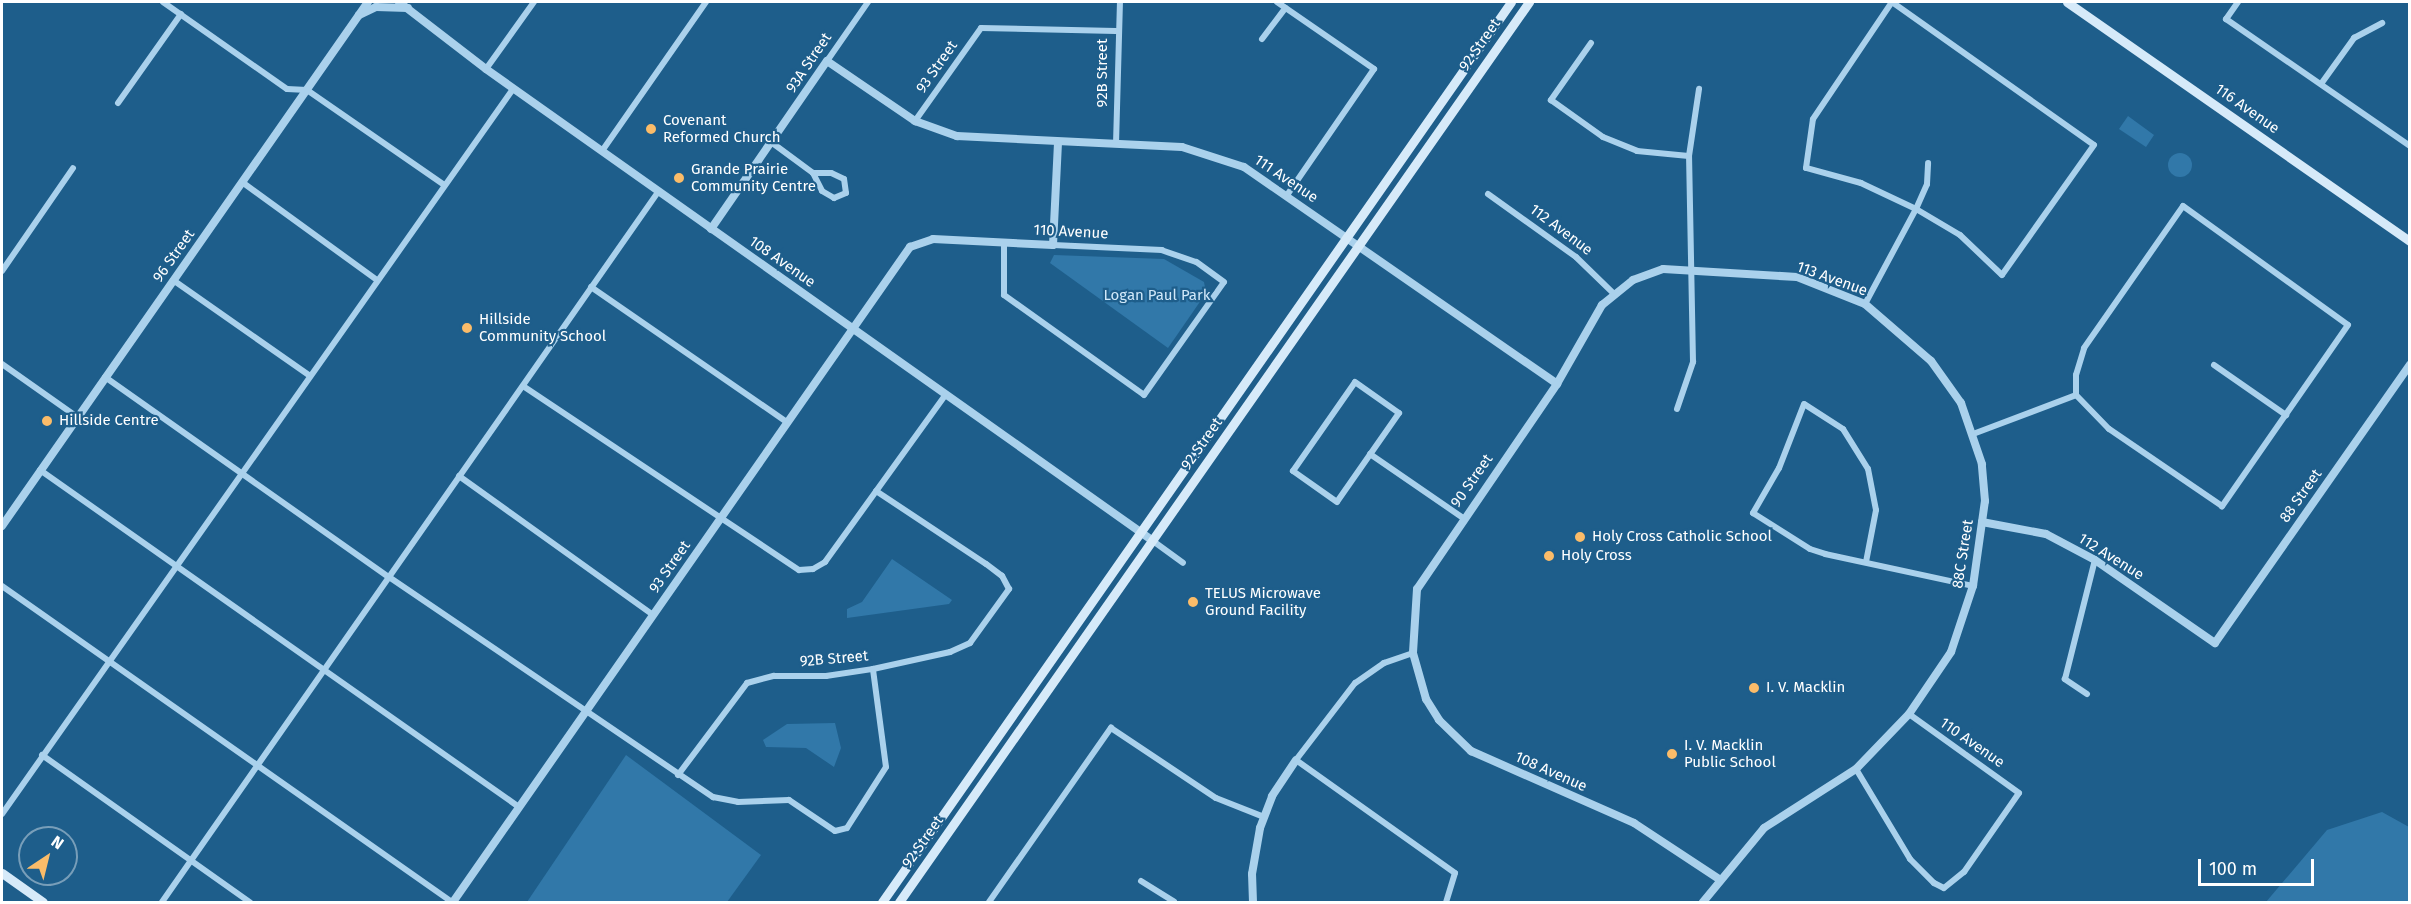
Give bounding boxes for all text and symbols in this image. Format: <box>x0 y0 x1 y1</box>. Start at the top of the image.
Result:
street label: 92 Street <box>1456 15 1504 75</box>
street label: 93A Street <box>782 30 836 96</box>
street label: 93 Street <box>912 37 962 97</box>
street label: 92B Street <box>1094 39 1112 107</box>
street label: 116 Avenue <box>2211 80 2283 138</box>
place label: Covenant Reformed Church <box>663 111 780 146</box>
marker: Covenant Reformed Church <box>644 122 658 136</box>
street label: 111 Avenue <box>1251 151 1321 207</box>
place label: Grande Prairie Community Centre <box>691 160 816 195</box>
marker: Grande Prairie Community Centre <box>672 171 686 185</box>
street label: 112 Avenue <box>1526 201 1596 259</box>
street label: 110 Avenue <box>1033 221 1109 243</box>
street label: 96 Street <box>149 226 199 286</box>
street label: 108 Avenue <box>745 233 819 291</box>
street label: 113 Avenue <box>1794 258 1870 300</box>
park label: Logan Paul Park <box>1104 287 1210 305</box>
place label: Hillside Community School <box>479 310 606 345</box>
marker: Hillside Community School <box>460 321 474 335</box>
place label: Hillside Centre <box>59 412 159 430</box>
marker: Hillside Centre <box>40 414 54 428</box>
street label: 92 Street <box>1178 414 1226 474</box>
street label: 90 Street <box>1447 451 1497 511</box>
street label: 88 Street <box>2276 466 2326 526</box>
street label: 88C Street <box>1949 518 1977 590</box>
place label: Holy Cross Catholic School <box>1592 528 1772 546</box>
marker: Holy Cross Catholic School <box>1573 530 1587 544</box>
street label: 112 Avenue <box>2075 530 2147 584</box>
street label: 93 Street <box>645 537 695 597</box>
place label: Holy Cross <box>1561 547 1632 565</box>
marker: Holy Cross <box>1542 549 1556 563</box>
place label: TELUS Microwave Ground Facility <box>1205 584 1321 619</box>
marker: TELUS Microwave Ground Facility <box>1186 595 1200 609</box>
street label: 92B Street <box>799 647 869 671</box>
place label: I. V. Macklin <box>1766 679 1845 697</box>
marker: I. V. Macklin <box>1747 681 1761 695</box>
street label: 110 Avenue <box>1936 714 2008 772</box>
place label: I. V. Macklin Public School <box>1684 736 1776 771</box>
marker: I. V. Macklin Public School <box>1665 747 1679 761</box>
street label: 108 Avenue <box>1512 748 1590 796</box>
street label: 92 Street <box>899 812 947 872</box>
north arrow <box>18 826 78 886</box>
text: N <box>48 832 67 853</box>
scale bar <box>2201 847 2316 885</box>
text: 100 m <box>2209 858 2257 880</box>

